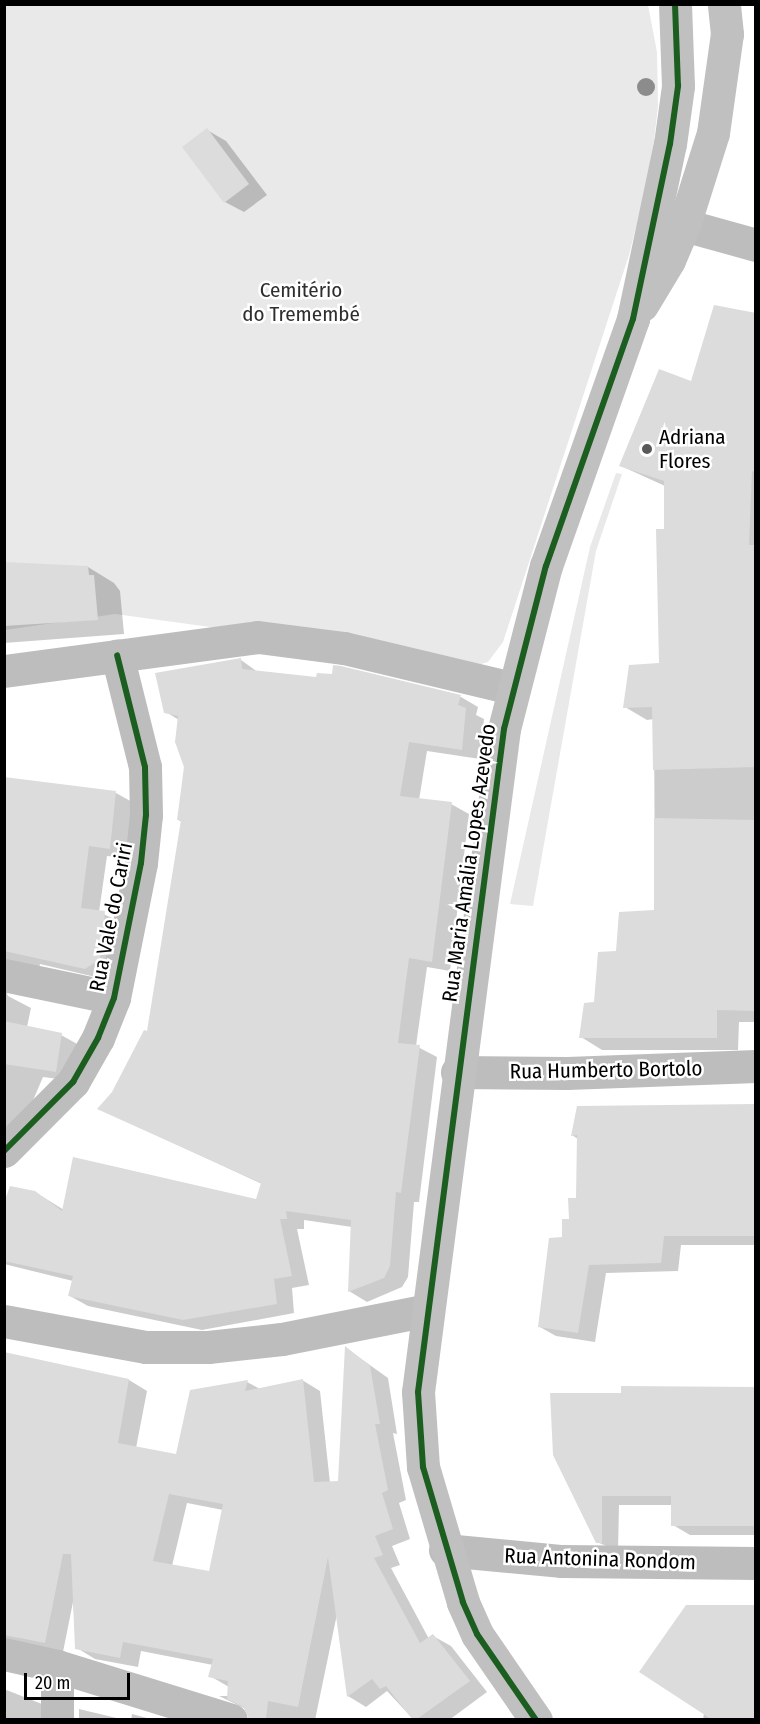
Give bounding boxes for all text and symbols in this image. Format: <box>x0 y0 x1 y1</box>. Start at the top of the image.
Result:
park label: Cemitério do Tremembé <box>242 277 360 327</box>
place label: Adriana Flores <box>659 424 726 474</box>
marker: Adriana Flores <box>640 442 654 456</box>
street label: Rua Maria Amália Lopes Azevedo <box>437 722 501 1004</box>
street label: Rua Vale do Cariri <box>84 840 138 994</box>
street label: Rua Humberto Bortolo <box>509 1056 703 1084</box>
street label: Rua Antonina Rondom <box>504 1543 696 1575</box>
scale bar <box>27 1661 134 1699</box>
text: 20 m <box>35 1672 70 1694</box>

